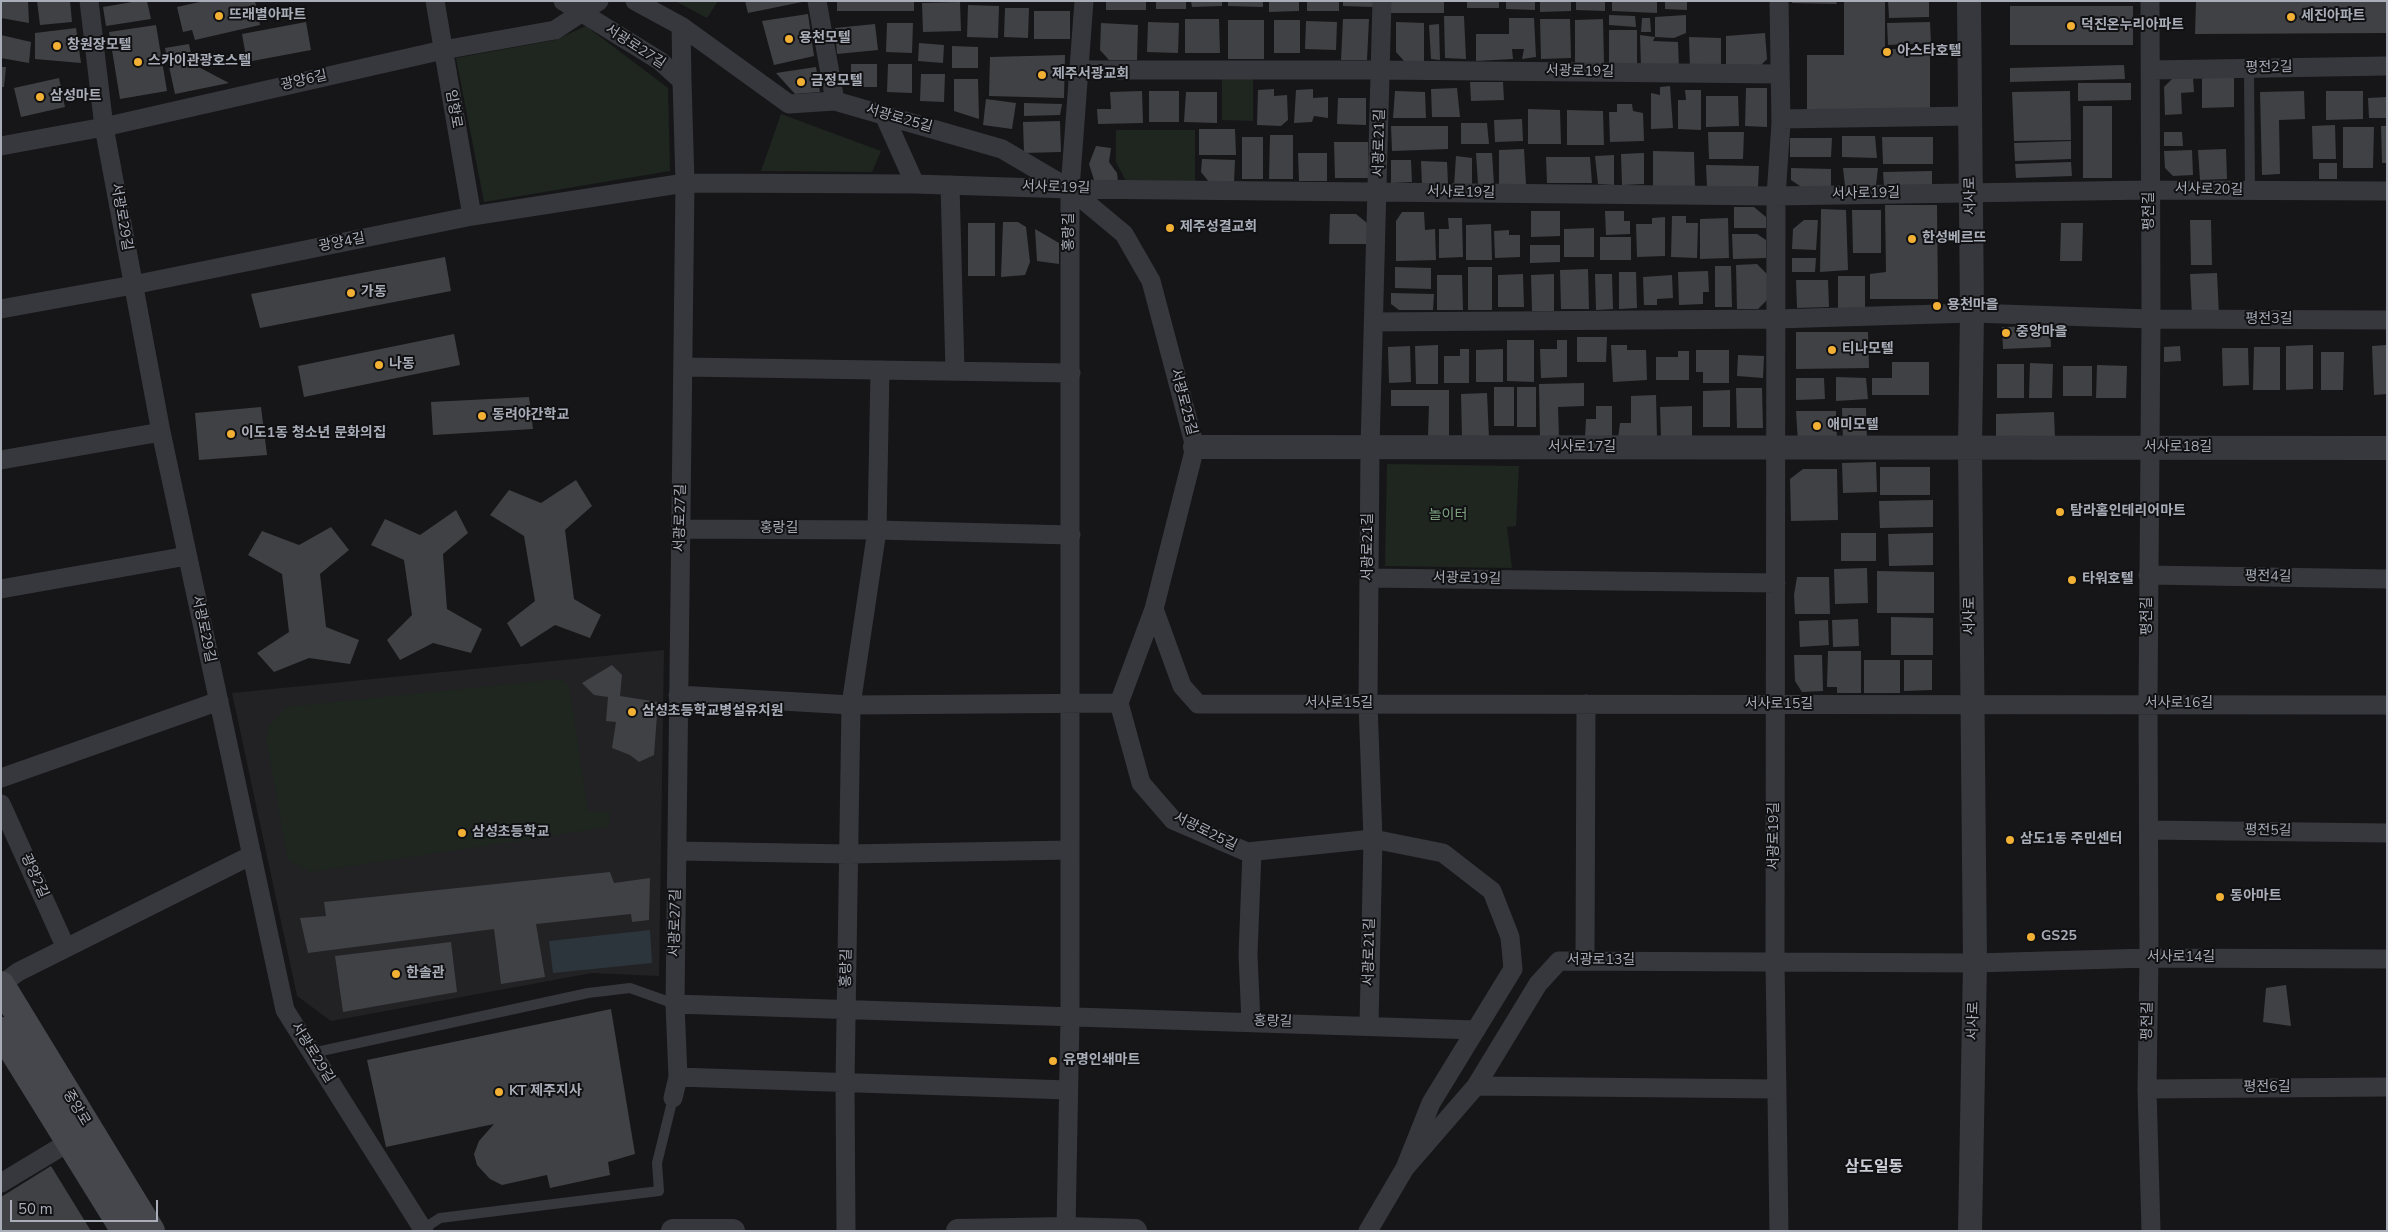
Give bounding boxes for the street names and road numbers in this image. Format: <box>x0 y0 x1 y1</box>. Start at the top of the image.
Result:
street label: 서광로27길 <box>602 21 668 73</box>
street label: 평전2길 <box>2245 59 2293 77</box>
street label: 서광로19길 <box>1546 63 1614 81</box>
street label: 광양6길 <box>279 68 329 94</box>
street label: 임항로 <box>441 89 465 129</box>
street label: 서광로25길 <box>864 102 934 136</box>
street label: 서광로21길 <box>1371 109 1389 177</box>
street label: 서사로 <box>1962 177 1980 215</box>
street label: 서사로19길 <box>1022 178 1090 198</box>
street label: 서사로20길 <box>2175 181 2243 199</box>
street label: 서광로29길 <box>107 182 135 252</box>
street label: 서사로19길 <box>1427 184 1495 202</box>
street label: 서사로19길 <box>1832 185 1900 203</box>
street label: 평전길 <box>2142 192 2158 230</box>
street label: 홍랑길 <box>1062 213 1078 251</box>
street label: 광양4길 <box>317 230 367 256</box>
street label: 평전3길 <box>2245 312 2293 328</box>
street label: 서광로25길 <box>1166 367 1200 437</box>
street label: 서사로17길 <box>1548 440 1616 456</box>
street label: 서사로18길 <box>2144 440 2212 456</box>
street label: 서광로27길 <box>672 484 690 552</box>
street label: 서광로21길 <box>1361 513 1377 581</box>
street label: 홍랑길 <box>760 521 798 537</box>
street label: 평전4길 <box>2244 568 2292 586</box>
street label: 서광로19길 <box>1433 570 1501 588</box>
street label: 서광로29길 <box>188 594 218 664</box>
street label: 서사로 <box>1963 597 1979 635</box>
street label: 평전길 <box>2140 597 2156 635</box>
street label: 서사로15길 <box>1305 696 1373 712</box>
street label: 서사로16길 <box>2145 696 2213 712</box>
street label: 서사로15길 <box>1745 697 1813 713</box>
street label: 서광로19길 <box>1767 802 1783 870</box>
street label: 서광로25길 <box>1171 809 1239 855</box>
street label: 평전5길 <box>2244 822 2292 840</box>
street label: 광양2길 <box>17 851 51 901</box>
street label: 서광로27길 <box>667 889 685 957</box>
street label: 서광로21길 <box>1361 918 1379 986</box>
street label: 홍랑길 <box>838 949 856 987</box>
street label: 서사로14길 <box>2147 950 2215 966</box>
street label: 서광로13길 <box>1567 953 1635 969</box>
street label: 서사로 <box>1965 1002 1983 1040</box>
street label: 평전길 <box>2139 1002 2157 1040</box>
street label: 홍랑길 <box>1253 1013 1293 1031</box>
street label: 서광로29길 <box>287 1020 337 1086</box>
street label: 평전6길 <box>2243 1080 2291 1096</box>
street label: 중앙로 <box>59 1087 93 1129</box>

